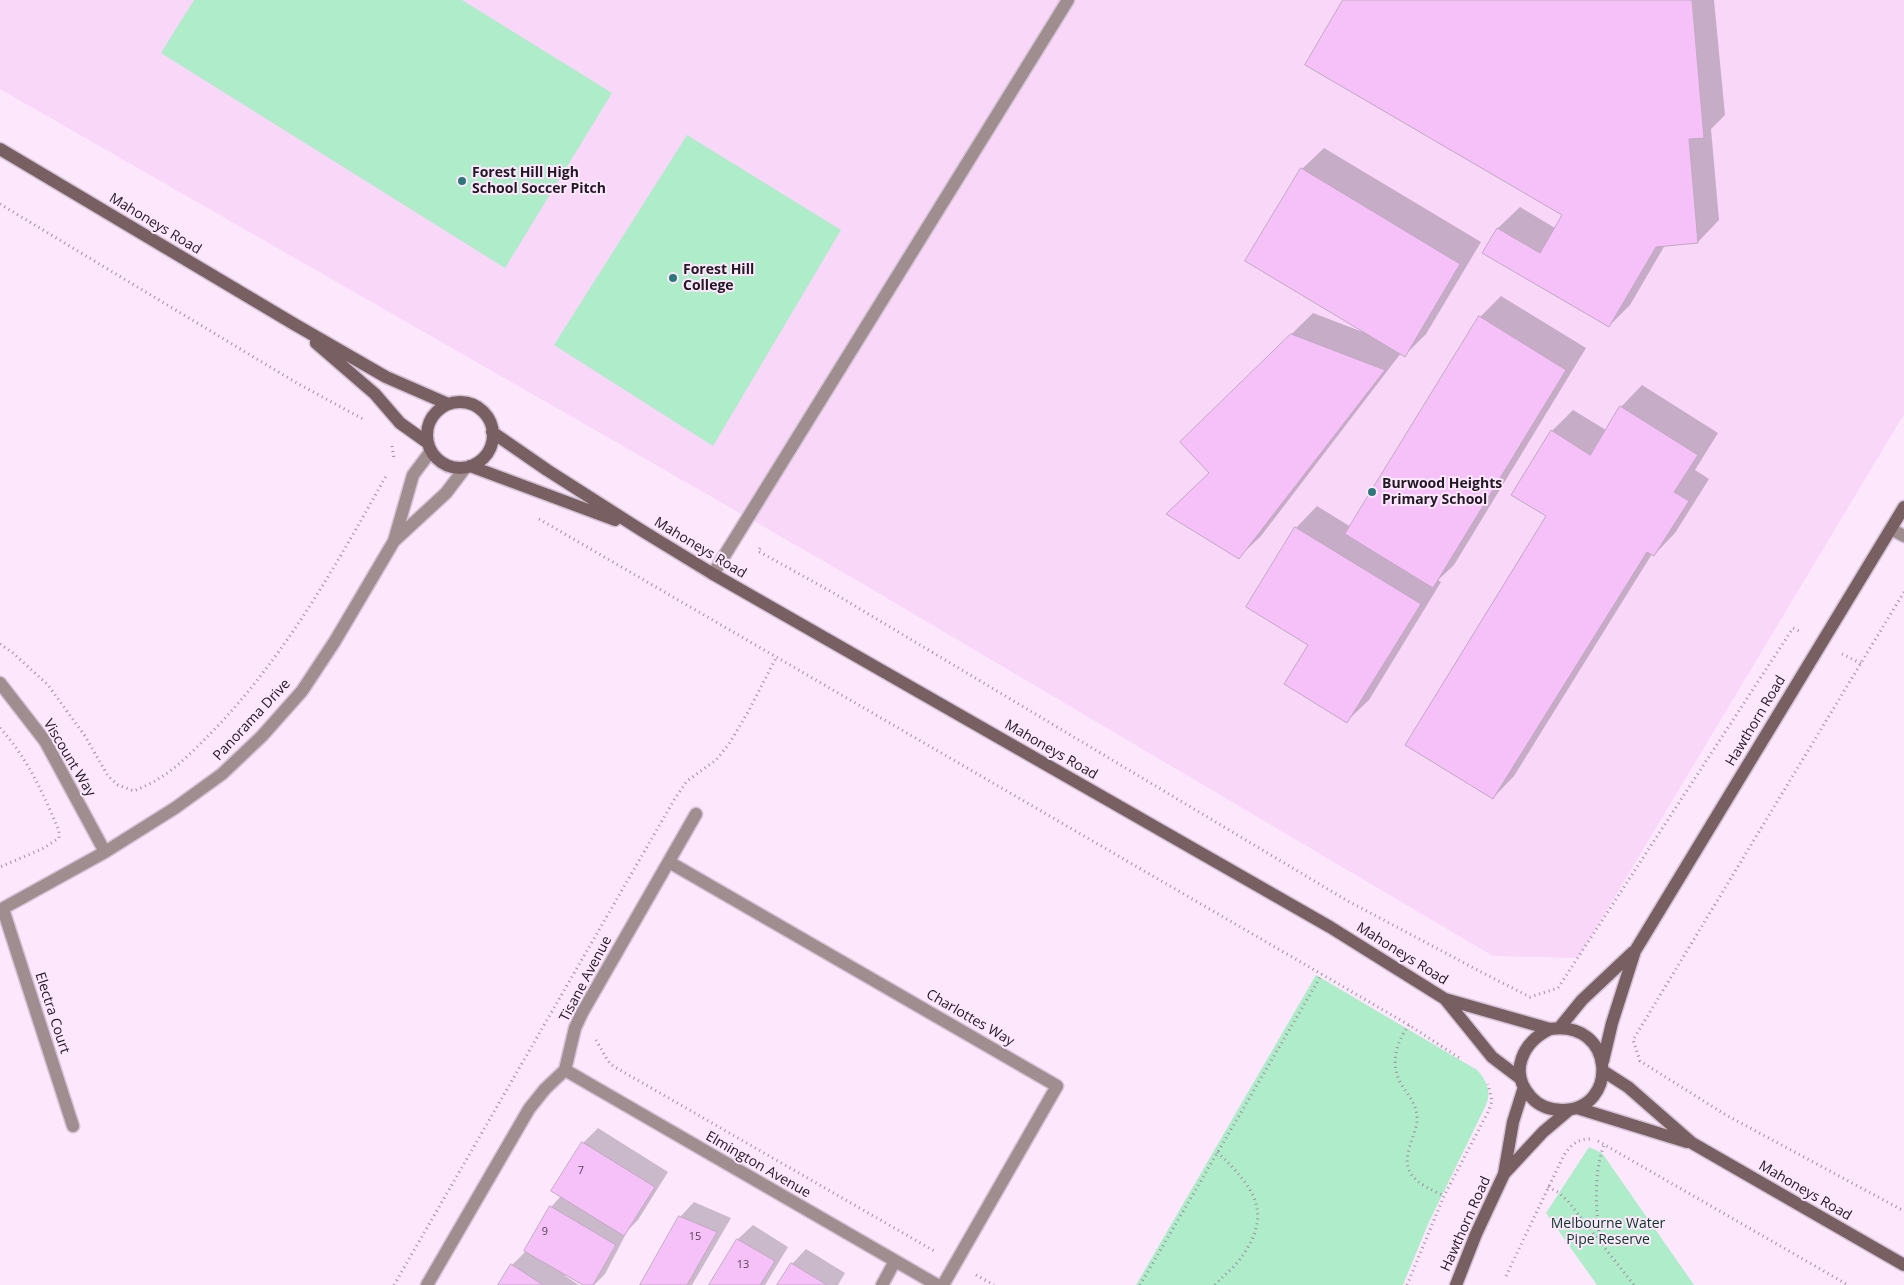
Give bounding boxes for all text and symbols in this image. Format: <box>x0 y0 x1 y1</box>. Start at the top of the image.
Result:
place label: Forest Hill High School Soccer Pitch <box>472 165 606 198</box>
marker: Forest Hill High School Soccer Pitch <box>456 175 468 187</box>
street label: Mahoneys Road <box>106 190 204 258</box>
place label: Forest Hill College <box>683 262 754 294</box>
marker: Forest Hill College <box>667 272 679 284</box>
place label: Burwood Heights Primary School <box>1382 476 1502 508</box>
marker: Burwood Heights Primary School <box>1366 486 1378 498</box>
street label: Mahoneys Road <box>651 514 749 582</box>
street label: Hawthorn Road <box>1722 673 1790 769</box>
street label: Panorama Drive <box>210 676 294 764</box>
street label: Viscount Way <box>39 716 99 800</box>
street label: Mahoneys Road <box>1002 717 1100 783</box>
street label: Mahoneys Road <box>1353 919 1451 989</box>
street label: Tisane Avenue <box>556 933 616 1025</box>
street label: Electra Court <box>31 970 73 1056</box>
street label: Charlottes Way <box>923 986 1017 1050</box>
street label: Elmington Avenue <box>703 1128 813 1202</box>
street label: Mahoneys Road <box>1756 1158 1854 1224</box>
house number: 7 <box>578 1164 584 1178</box>
street label: Hawthorn Road <box>1438 1174 1494 1274</box>
park label: Melbourne Water Pipe Reserve <box>1551 1216 1665 1248</box>
house number: 9 <box>542 1225 548 1239</box>
house number: 15 <box>689 1230 701 1244</box>
house number: 13 <box>737 1258 749 1272</box>

